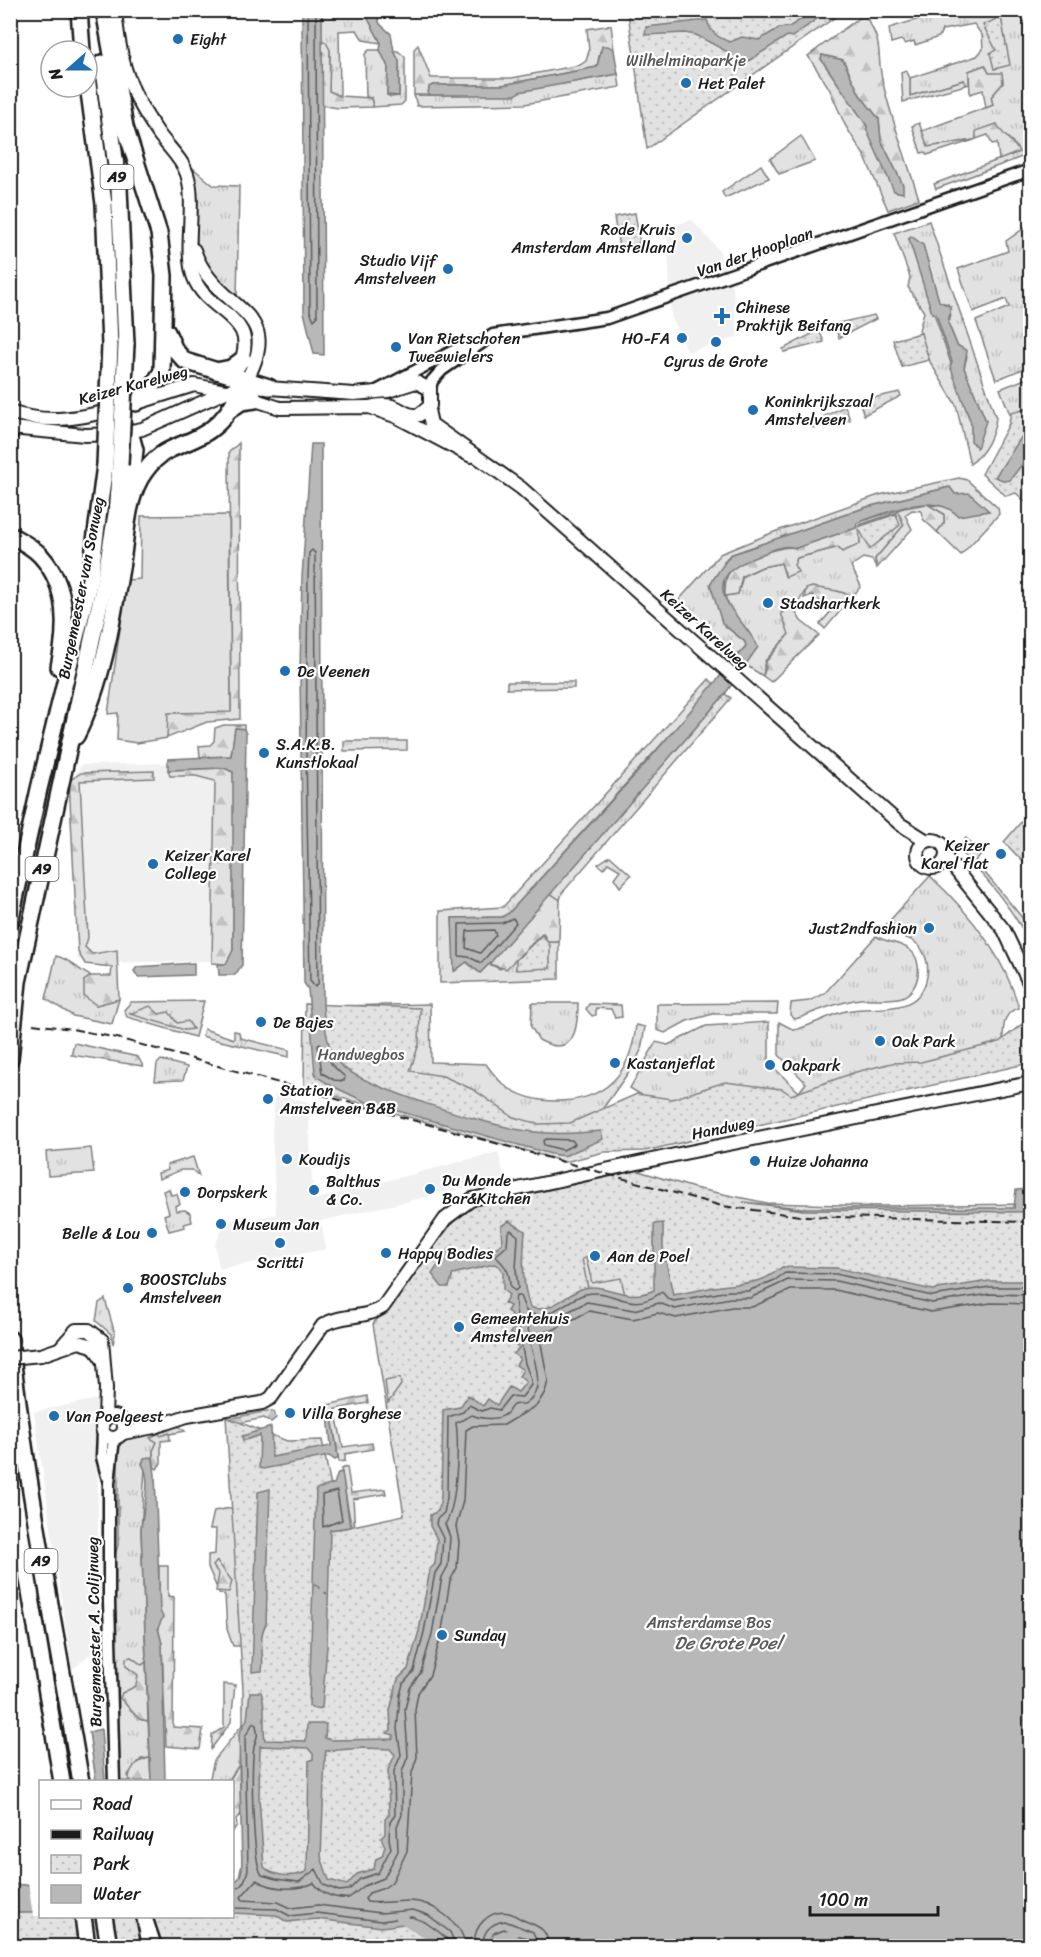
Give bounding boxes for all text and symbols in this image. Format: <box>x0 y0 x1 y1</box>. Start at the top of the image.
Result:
place label: Eight <box>190 25 227 54</box>
marker: Eight <box>171 32 185 46</box>
north arrow <box>39 39 99 99</box>
park label: Wilhelminaparkje <box>626 46 746 75</box>
text: N <box>40 63 71 86</box>
place label: Het Palet <box>698 69 765 98</box>
marker: Het Palet <box>679 76 693 90</box>
road number: A9 <box>100 165 134 189</box>
place label: Rode Kruis Amsterdam Amstelland <box>511 215 677 262</box>
street label: Van der Hooplaan <box>693 218 818 286</box>
marker: Rode Kruis Amsterdam Amstelland <box>680 231 694 245</box>
place label: Studio Vijf Amstelveen <box>354 246 438 293</box>
marker: Studio Vijf Amstelveen <box>441 262 455 276</box>
place label: Chinese Praktijk Beifang <box>736 293 851 340</box>
marker: Chinese Praktijk Beifang <box>713 307 731 325</box>
place label: Van Rietschoten Tweewielers <box>408 324 521 371</box>
place label: HO-FA <box>622 324 670 353</box>
marker: HO-FA <box>675 331 689 345</box>
marker: Cyrus de Grote <box>709 335 723 349</box>
marker: Van Rietschoten Tweewielers <box>389 340 403 354</box>
place label: Cyrus de Grote <box>664 347 768 376</box>
street label: Keizer Karelweg <box>75 356 191 414</box>
place label: Koninkrijkszaal Amstelveen <box>764 387 874 434</box>
marker: Koninkrijkszaal Amstelveen <box>746 403 760 417</box>
street label: Burgemeester van Sonweg <box>49 494 113 682</box>
street label: Keizer Karelweg <box>654 581 756 677</box>
place label: Stadshartkerk <box>780 589 881 618</box>
marker: Stadshartkerk <box>761 596 775 610</box>
place label: De Veenen <box>297 657 370 686</box>
marker: De Veenen <box>278 664 292 678</box>
place label: S.A.K.B. Kunstlokaal <box>276 730 359 777</box>
marker: S.A.K.B. Kunstlokaal <box>257 746 271 760</box>
place label: Keizer Karel flat <box>921 831 990 878</box>
place label: Keizer Karel College <box>165 841 251 888</box>
marker: Keizer Karel flat <box>994 847 1008 861</box>
road number: A9 <box>26 857 58 881</box>
marker: Keizer Karel College <box>146 857 160 871</box>
place label: Just2ndfashion <box>808 914 917 943</box>
marker: Just2ndfashion <box>922 921 936 935</box>
place label: De Bajes <box>273 1008 334 1037</box>
marker: De Bajes <box>254 1015 268 1029</box>
place label: Oak Park <box>892 1027 956 1056</box>
marker: Oak Park <box>873 1034 887 1048</box>
park label: Handwegbos <box>318 1040 405 1069</box>
place label: Kastanjeflat <box>627 1049 715 1078</box>
place label: Oakpark <box>782 1051 841 1080</box>
marker: Kastanjeflat <box>608 1056 622 1070</box>
marker: Oakpark <box>763 1058 777 1072</box>
place label: Station Amstelveen B&B <box>279 1076 396 1123</box>
marker: Station Amstelveen B&B <box>261 1092 275 1106</box>
street label: Handweg <box>689 1108 757 1148</box>
place label: Koudijs <box>299 1145 350 1174</box>
place label: Huize Johanna <box>767 1147 868 1176</box>
marker: Koudijs <box>280 1152 294 1166</box>
marker: Huize Johanna <box>748 1154 762 1168</box>
place label: Du Monde Bar&Kitchen <box>442 1166 531 1213</box>
place label: Balthus & Co. <box>326 1167 381 1214</box>
place label: Dorpskerk <box>197 1178 268 1207</box>
marker: Du Monde Bar&Kitchen <box>423 1182 437 1196</box>
marker: Balthus & Co. <box>307 1183 321 1197</box>
marker: Dorpskerk <box>178 1185 192 1199</box>
place label: Museum Jan <box>233 1210 320 1239</box>
marker: Museum Jan <box>214 1217 228 1231</box>
place label: Belle & Lou <box>62 1219 140 1248</box>
marker: Belle & Lou <box>145 1226 159 1240</box>
marker: Scritti <box>273 1236 287 1250</box>
place label: Happy Bodies <box>398 1239 494 1268</box>
place label: Aan de Poel <box>606 1242 690 1271</box>
marker: Happy Bodies <box>379 1246 393 1260</box>
place label: Scritti <box>257 1248 304 1277</box>
marker: Aan de Poel <box>588 1249 602 1263</box>
place label: BOOSTClubs Amstelveen <box>139 1265 227 1312</box>
marker: BOOSTClubs Amstelveen <box>121 1281 135 1295</box>
place label: Gemeentehuis Amstelveen <box>470 1304 570 1351</box>
marker: Gemeentehuis Amstelveen <box>452 1320 466 1334</box>
place label: Villa Borghese <box>302 1399 401 1428</box>
place label: Van Poelgeest <box>66 1402 164 1431</box>
marker: Villa Borghese <box>283 1406 297 1420</box>
marker: Van Poelgeest <box>47 1409 61 1423</box>
street label: Burgemeester A. Colijnweg <box>78 1537 110 1727</box>
road number: A9 <box>24 1549 57 1573</box>
park label: Amsterdamse Bos <box>646 1608 772 1637</box>
place label: Sunday <box>454 1621 507 1650</box>
water label: De Grote Poel <box>674 1627 786 1659</box>
marker: Sunday <box>435 1628 449 1642</box>
legend <box>39 1780 234 1918</box>
text: Road <box>93 1788 133 1820</box>
text: Railway <box>93 1818 155 1850</box>
text: Park <box>93 1848 130 1880</box>
text: Water <box>93 1878 142 1910</box>
scale bar <box>810 1879 938 1917</box>
text: 100 m <box>819 1884 868 1916</box>

